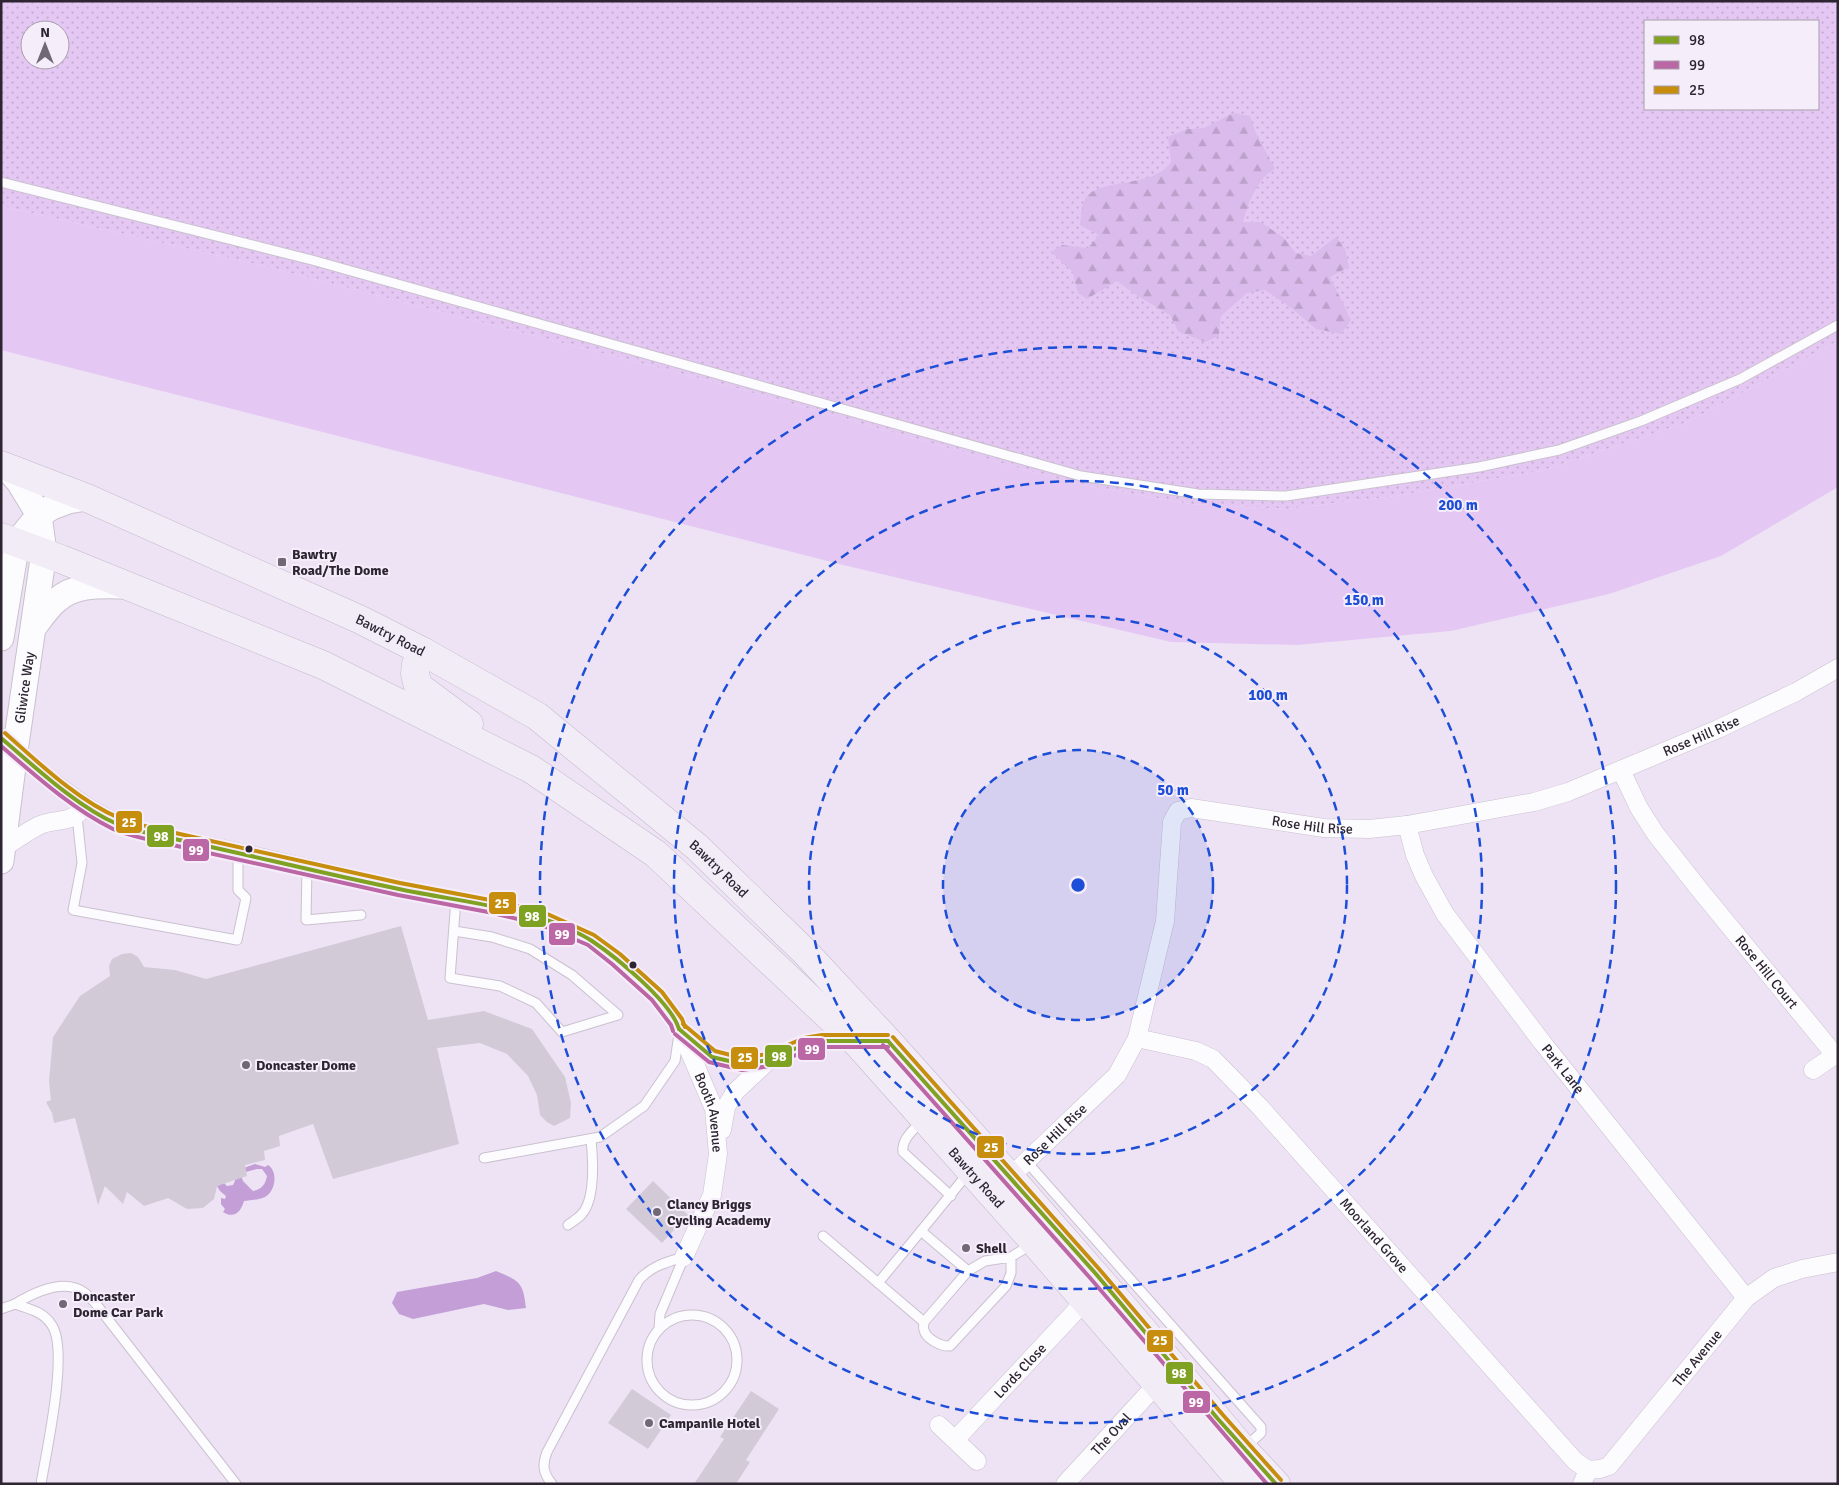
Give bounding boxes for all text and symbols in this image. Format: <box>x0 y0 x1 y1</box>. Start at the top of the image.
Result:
north arrow <box>20 20 70 70</box>
legend <box>1644 20 1819 110</box>
text: N <box>40 24 50 41</box>
text: 98 <box>1689 31 1705 49</box>
text: 99 <box>1689 56 1705 74</box>
text: 25 <box>1689 81 1705 99</box>
text: 200 m <box>1438 496 1478 514</box>
place label: Bawtry Road/The Dome <box>292 546 389 579</box>
marker: Bawtry Road/The Dome <box>276 556 288 568</box>
text: 150 m <box>1344 591 1384 609</box>
street label: Bawtry Road <box>353 610 428 660</box>
street label: Gliwice Way <box>11 650 38 725</box>
text: 100 m <box>1248 686 1288 704</box>
street label: Rose Hill Rise <box>1660 712 1742 760</box>
text: 50 m <box>1157 781 1189 799</box>
line badge: 25 <box>115 810 143 834</box>
street label: Rose Hill Rise <box>1271 812 1353 837</box>
text: 25 <box>121 814 137 831</box>
line badge: 98 <box>146 824 175 848</box>
text: 98 <box>153 828 169 845</box>
street label: Bawtry Road <box>686 836 752 901</box>
line badge: 99 <box>182 838 210 862</box>
text: 99 <box>188 842 204 859</box>
unlabelled marker <box>244 844 254 854</box>
centre of rings <box>1069 876 1087 894</box>
line badge: 25 <box>488 891 517 915</box>
text: 25 <box>494 895 510 912</box>
line badge: 98 <box>518 904 547 928</box>
text: 98 <box>524 908 540 925</box>
line badge: 99 <box>548 922 576 946</box>
text: 99 <box>554 926 570 943</box>
street label: Rose Hill Court <box>1732 932 1802 1012</box>
unlabelled marker <box>628 960 638 970</box>
line badge: 99 <box>797 1037 826 1061</box>
street label: Park Lane <box>1538 1040 1588 1097</box>
text: 99 <box>804 1041 820 1058</box>
line badge: 98 <box>764 1044 793 1068</box>
line badge: 25 <box>730 1046 759 1070</box>
text: 98 <box>771 1048 787 1065</box>
text: 25 <box>737 1049 753 1066</box>
place label: Doncaster Dome <box>256 1057 356 1074</box>
marker: Doncaster Dome <box>240 1059 252 1071</box>
street label: Booth Avenue <box>691 1070 726 1153</box>
street label: Rose Hill Rise <box>1020 1100 1090 1169</box>
line badge: 25 <box>976 1135 1005 1159</box>
text: 25 <box>983 1139 999 1156</box>
street label: Bawtry Road <box>945 1143 1008 1211</box>
street label: Moorland Grove <box>1336 1194 1412 1276</box>
place label: Clancy Briggs Cycling Academy <box>667 1196 771 1229</box>
marker: Clancy Briggs Cycling Academy <box>651 1206 663 1218</box>
place label: Shell <box>976 1240 1008 1257</box>
marker: Shell <box>960 1242 972 1254</box>
place label: Doncaster Dome Car Park <box>73 1288 164 1321</box>
marker: Doncaster Dome Car Park <box>57 1298 69 1310</box>
street label: The Avenue <box>1669 1326 1725 1390</box>
line badge: 25 <box>1146 1329 1174 1353</box>
text: 25 <box>1152 1332 1168 1349</box>
street label: Lords Close <box>990 1340 1050 1402</box>
line badge: 98 <box>1165 1361 1194 1385</box>
text: 98 <box>1171 1365 1187 1382</box>
line badge: 99 <box>1182 1390 1211 1414</box>
text: 99 <box>1188 1394 1204 1411</box>
street label: The Oval <box>1087 1409 1135 1459</box>
place label: Campanile Hotel <box>659 1415 761 1432</box>
marker: Campanile Hotel <box>643 1417 655 1429</box>

